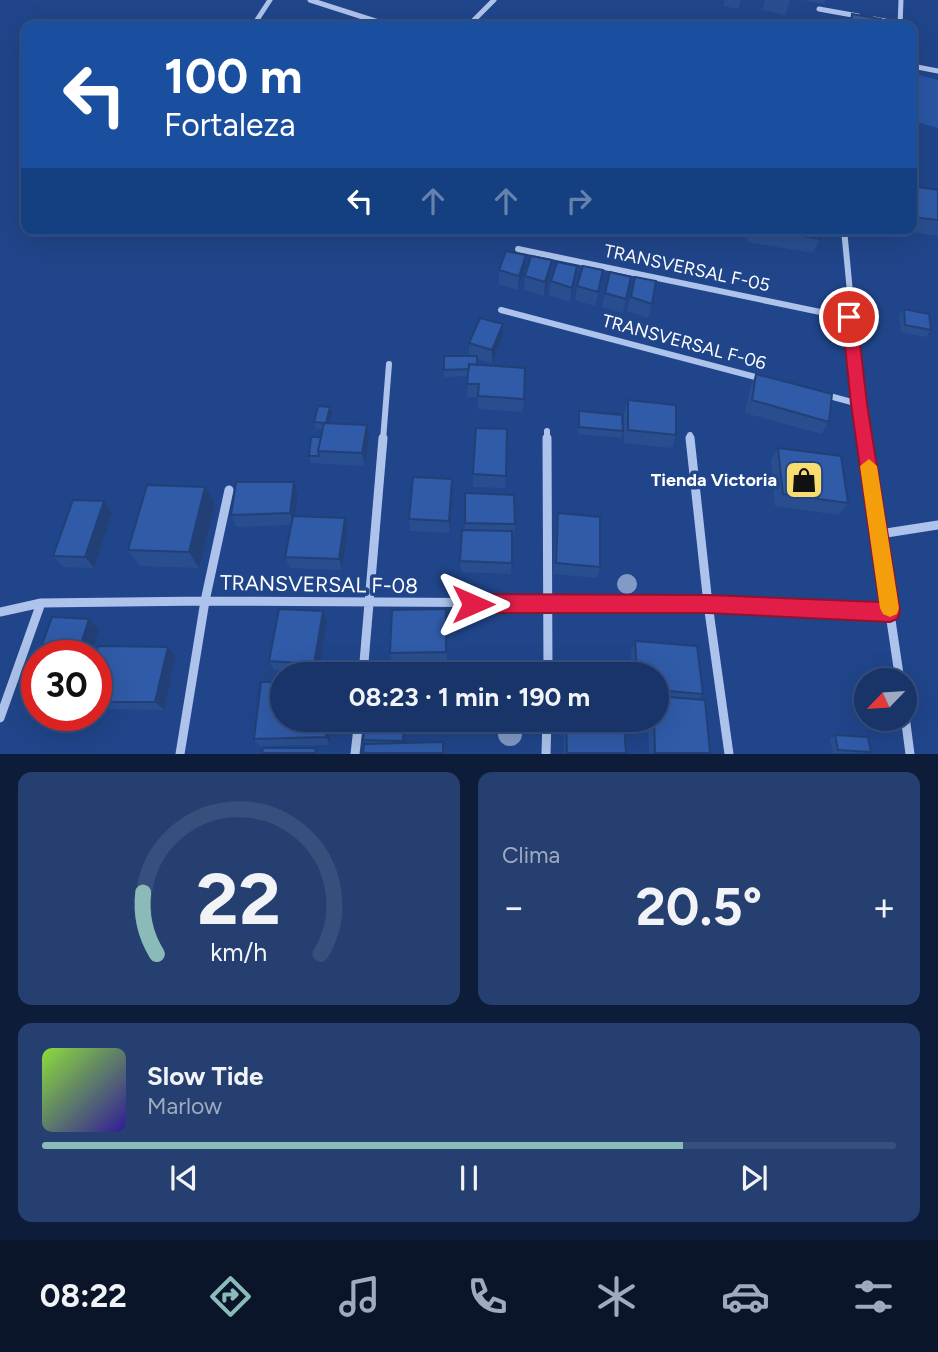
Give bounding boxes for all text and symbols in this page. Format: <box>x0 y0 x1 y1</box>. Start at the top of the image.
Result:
text: 100 m <box>164 46 303 105</box>
icon: left <box>49 49 140 140</box>
text: Fortaleza <box>164 106 295 144</box>
icon: left <box>341 182 379 220</box>
icon: ahead <box>414 182 452 220</box>
icon: ahead <box>487 182 525 220</box>
icon: right <box>560 182 598 220</box>
street label: TRANSVERSAL F-05 <box>602 240 772 296</box>
pin <box>819 287 879 347</box>
icon: arrive <box>830 298 868 336</box>
street label: TRANSVERSAL F-06 <box>600 310 768 374</box>
shop icon: Tienda Victoria <box>783 459 825 501</box>
place label: Tienda Victoria <box>651 469 777 491</box>
position arrow <box>436 567 510 641</box>
street label: TRANSVERSAL F-08 <box>220 570 418 598</box>
speed limit sign: 30 <box>21 640 112 731</box>
north arrow <box>854 668 917 732</box>
map controls <box>854 668 917 731</box>
text: 08:23 · 1 min · 190 m <box>349 681 590 713</box>
text: Clima <box>502 841 560 869</box>
text: 22 <box>197 856 281 943</box>
text: 20.5° <box>636 876 762 938</box>
text: − <box>502 884 526 930</box>
text: + <box>872 884 896 930</box>
text: km/h <box>210 937 268 967</box>
text: Slow Tide <box>147 1060 263 1092</box>
text: Marlow <box>147 1092 222 1120</box>
icon: previous <box>165 1159 203 1197</box>
icon: pause <box>450 1159 488 1197</box>
icon: next <box>735 1159 773 1197</box>
icon: directions <box>206 1272 255 1321</box>
icon: music <box>335 1272 384 1321</box>
icon: phone <box>463 1272 512 1321</box>
icon: climate <box>592 1272 641 1321</box>
icon: car <box>721 1272 770 1321</box>
icon: filters <box>849 1272 898 1321</box>
text: 08:22 <box>40 1277 127 1315</box>

